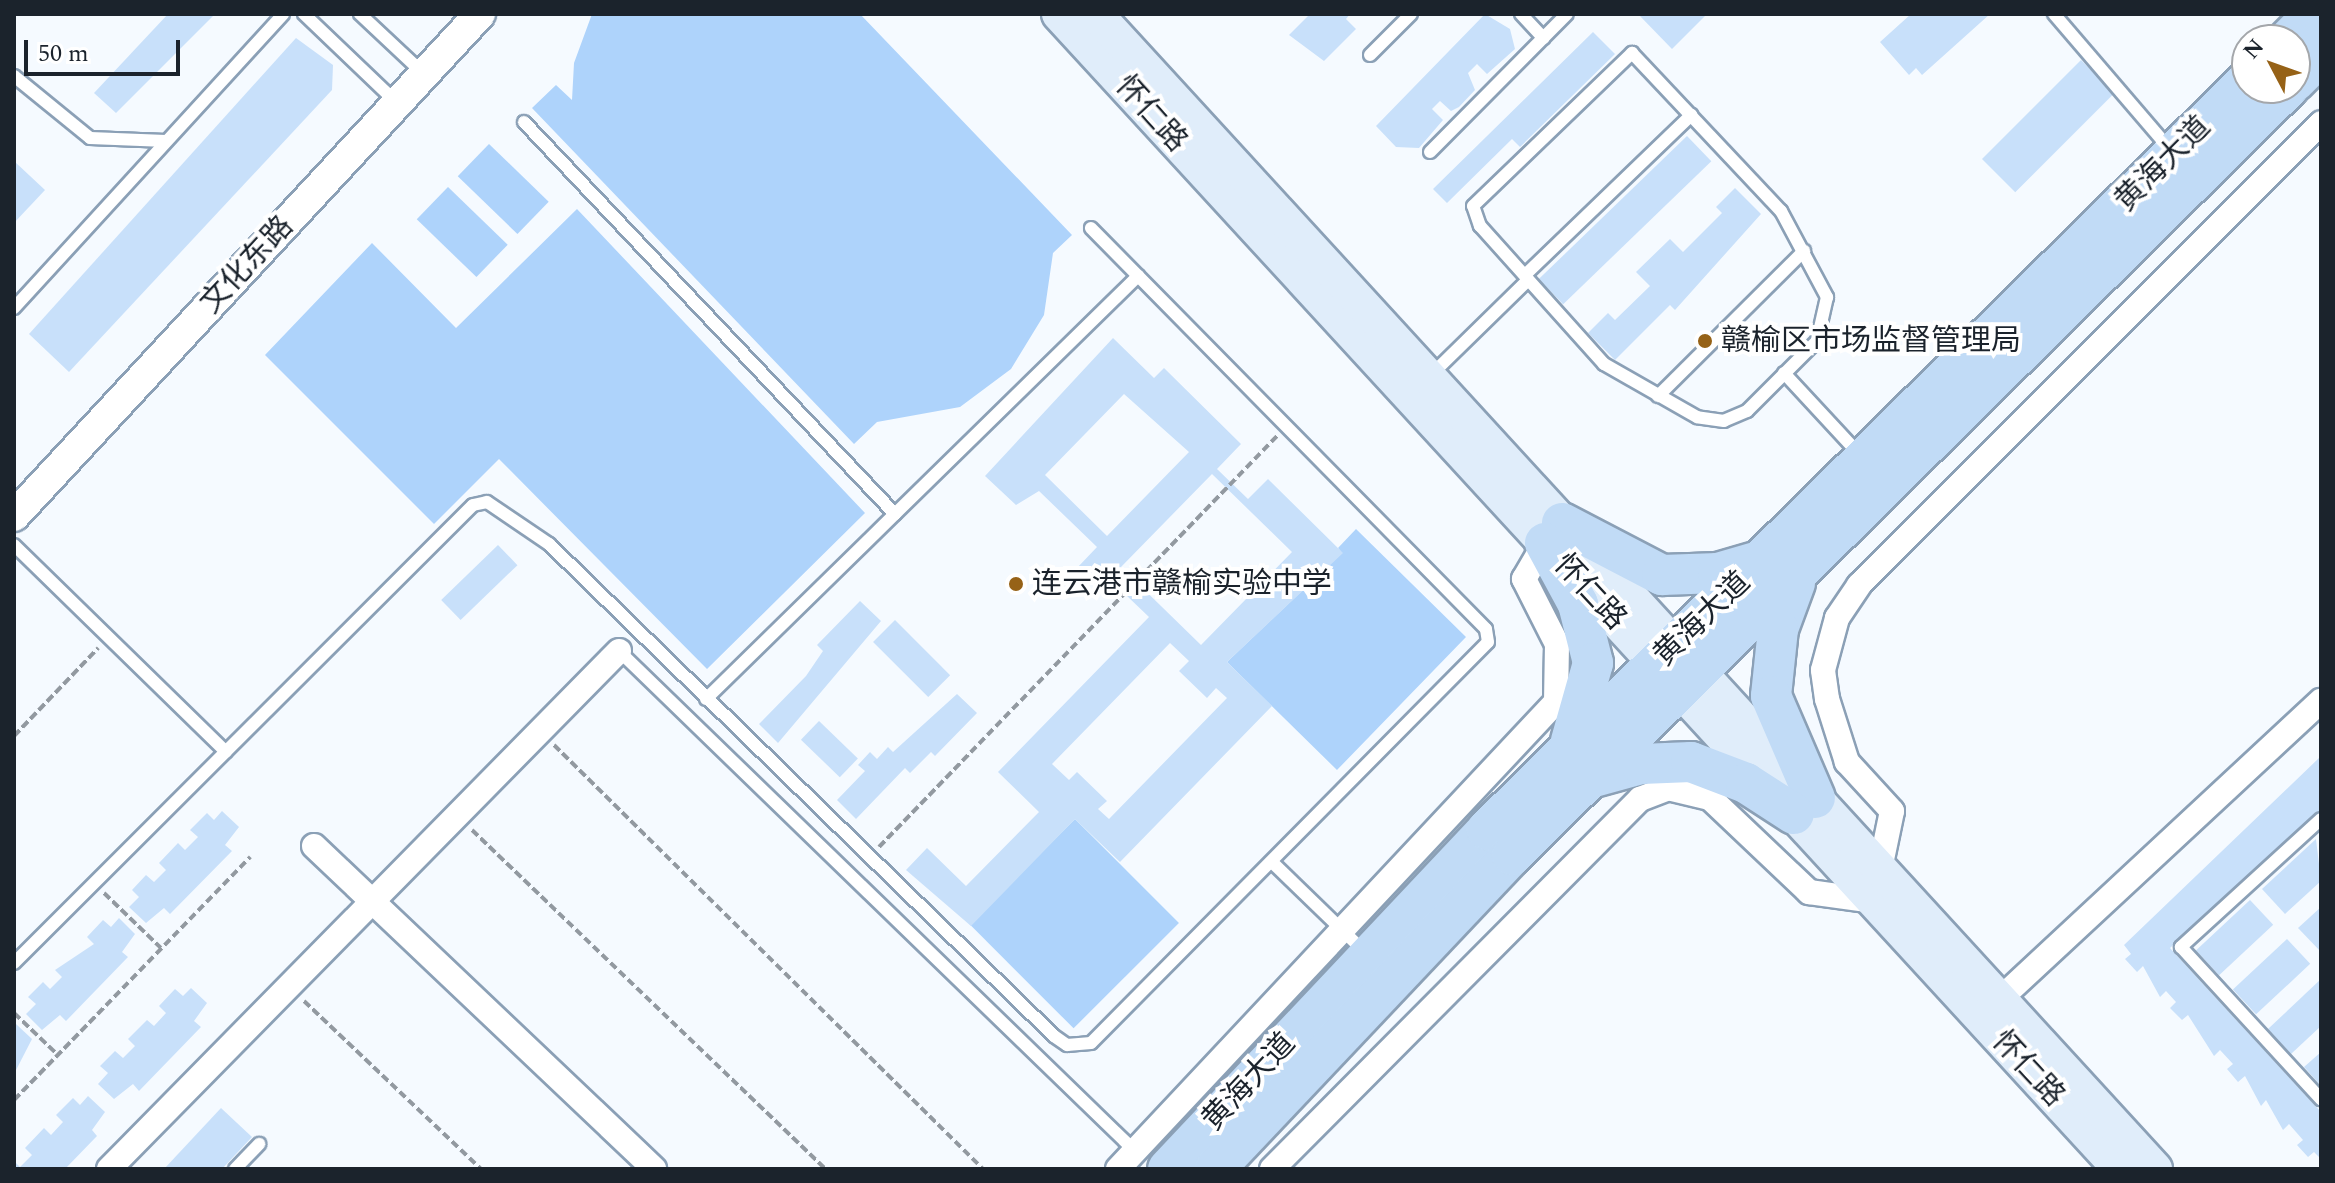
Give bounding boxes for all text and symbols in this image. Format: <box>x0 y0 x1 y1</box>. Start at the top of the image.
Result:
scale bar <box>28 24 184 74</box>
north arrow <box>2231 24 2311 104</box>
text: N <box>2236 32 2272 67</box>
text: 50 m <box>38 36 89 72</box>
street label: 怀仁路 <box>1108 69 1194 159</box>
street label: 黄海大道 <box>2108 109 2218 219</box>
street label: 文化东路 <box>193 209 301 321</box>
place label: 赣榆区市场监督管理局 <box>1721 323 2021 359</box>
marker: 赣榆区市场监督管理局 <box>1696 332 1714 350</box>
street label: 怀仁路 <box>1546 547 1634 637</box>
street label: 黄海大道 <box>1646 564 1758 674</box>
place label: 连云港市赣榆实验中学 <box>1032 566 1332 602</box>
marker: 连云港市赣榆实验中学 <box>1007 575 1025 593</box>
street label: 怀仁路 <box>1984 1024 2072 1114</box>
street label: 黄海大道 <box>1195 1026 1303 1138</box>

